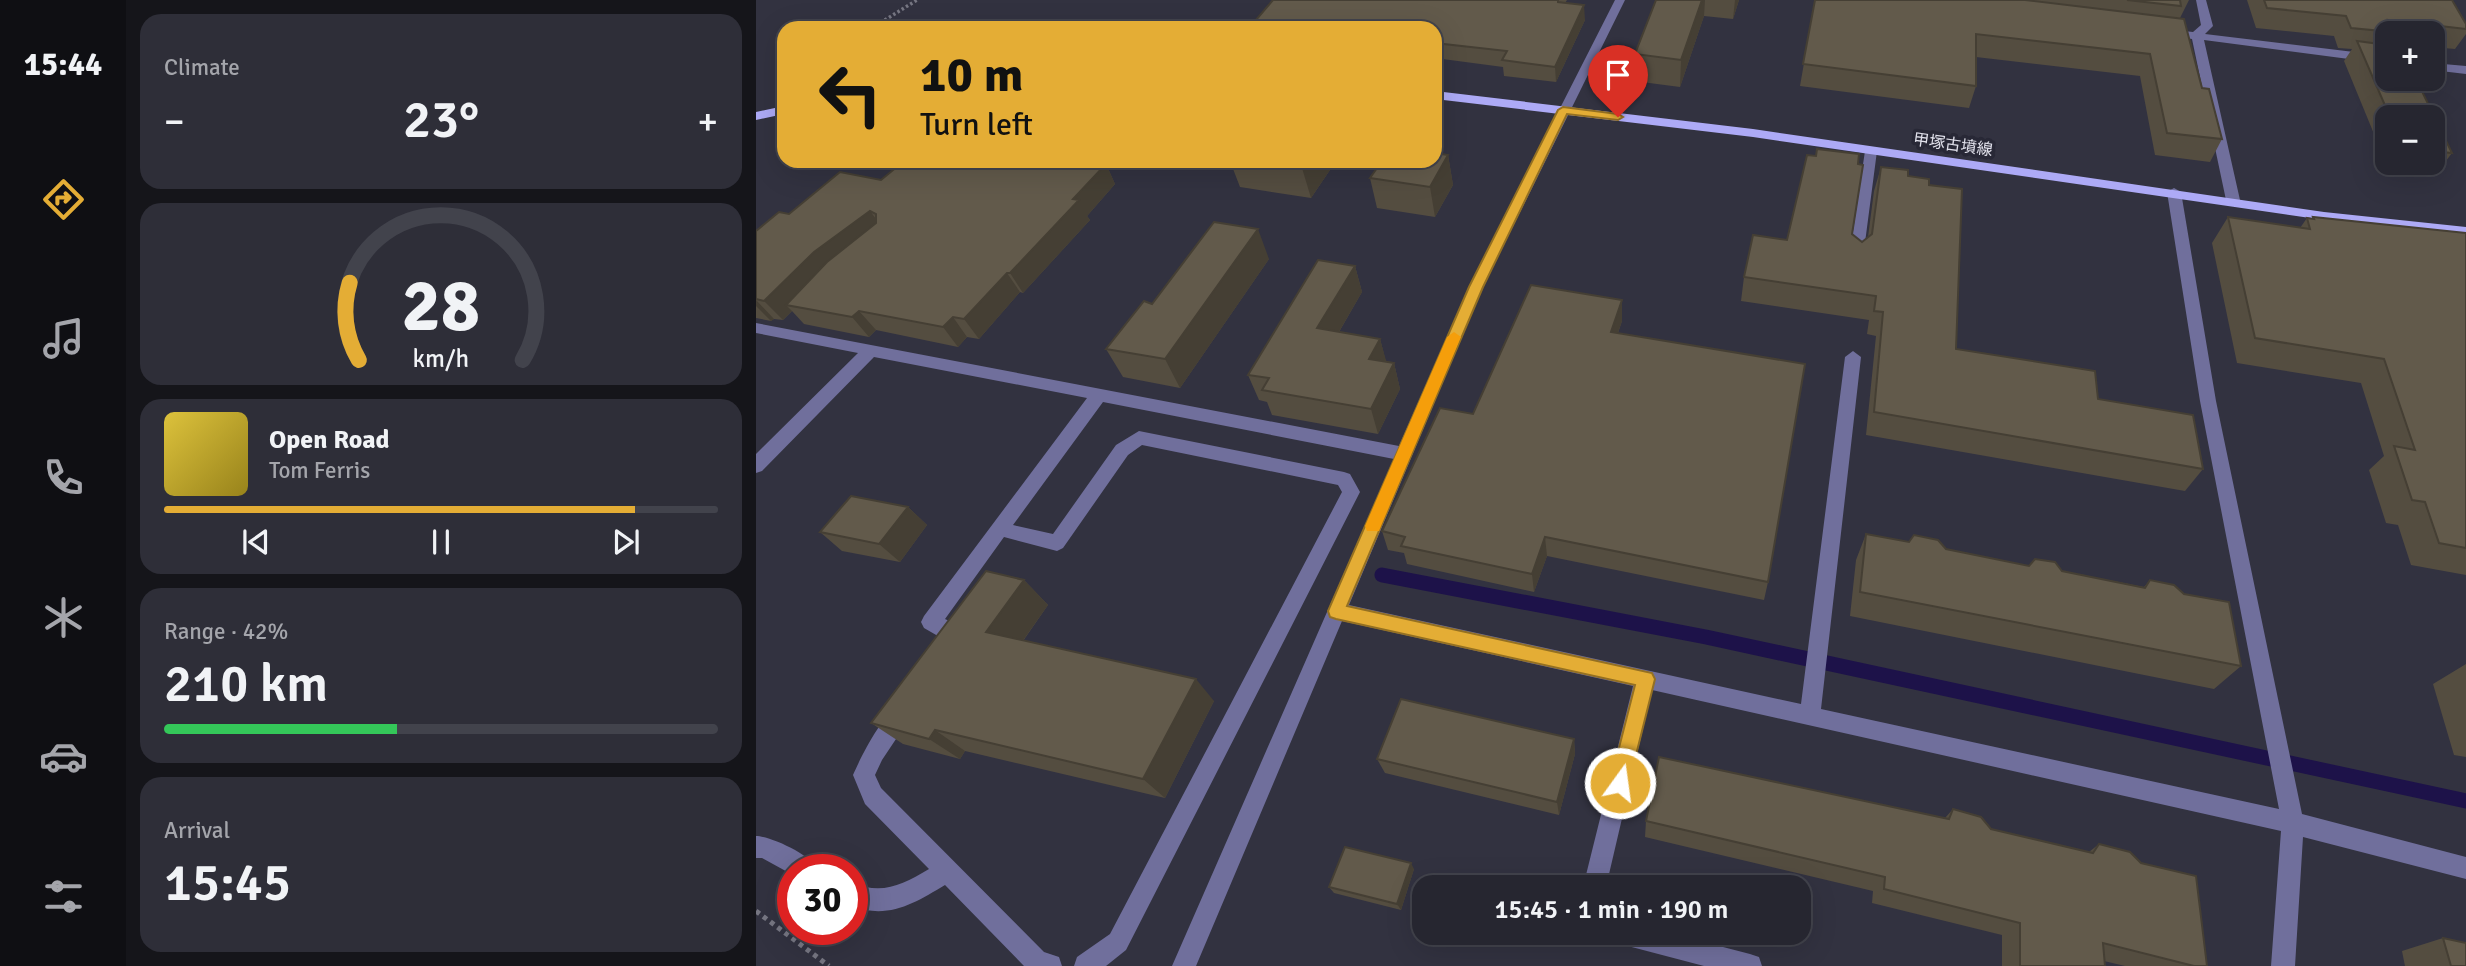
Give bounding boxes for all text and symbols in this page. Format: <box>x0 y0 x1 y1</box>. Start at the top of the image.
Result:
map controls <box>2375 21 2445 175</box>
button: + <box>2375 21 2445 91</box>
text: 15:44 <box>24 45 102 84</box>
text: 10 m <box>920 45 1023 105</box>
pin <box>1588 45 1648 117</box>
icon: left <box>805 49 896 140</box>
text: Climate <box>164 53 240 82</box>
icon: arrive <box>1599 56 1637 94</box>
text: 23° <box>403 88 479 152</box>
text: − <box>164 98 185 145</box>
text: + <box>697 98 718 145</box>
text: Turn left <box>920 105 1033 144</box>
button: − <box>2375 105 2445 175</box>
street label: 甲塚古墳線 <box>1912 130 1994 160</box>
icon: directions <box>39 175 88 224</box>
text: 28 <box>402 262 480 351</box>
icon: music <box>39 314 88 363</box>
text: km/h <box>413 343 469 374</box>
text: Open Road <box>269 424 390 456</box>
icon: phone <box>39 453 88 502</box>
text: Tom Ferris <box>269 456 370 485</box>
icon: previous <box>237 523 275 561</box>
icon: pause <box>422 523 460 561</box>
icon: next <box>607 523 645 561</box>
icon: climate <box>39 593 88 642</box>
text: Range · 42% <box>164 617 288 646</box>
text: 210 km <box>164 652 328 716</box>
icon: car <box>39 732 88 781</box>
position arrow <box>1583 746 1657 820</box>
text: Arrival <box>164 816 230 845</box>
text: 15:45 <box>164 851 291 915</box>
speed limit sign: 30 <box>777 854 868 945</box>
icon: filters <box>39 872 88 921</box>
text: 15:45 · 1 min · 190 m <box>1495 894 1728 926</box>

